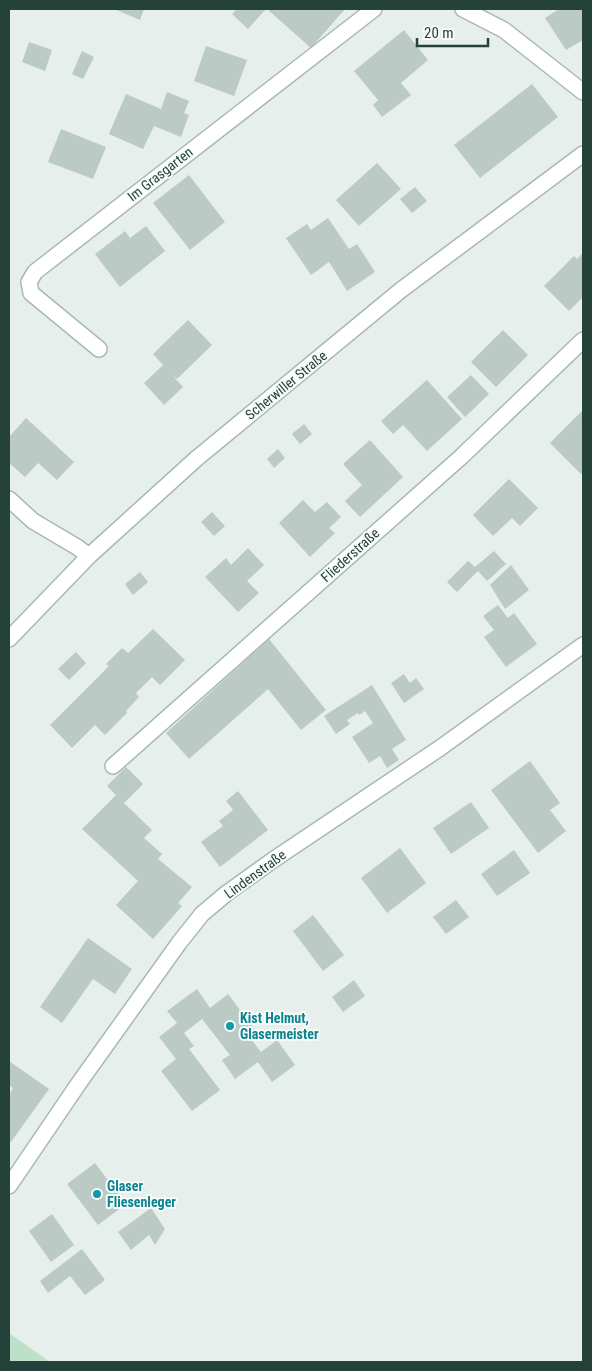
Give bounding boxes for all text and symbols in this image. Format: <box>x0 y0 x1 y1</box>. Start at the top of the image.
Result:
scale bar <box>417 15 488 47</box>
text: 20 m <box>424 24 454 42</box>
street label: Im Grasgarten <box>124 144 196 204</box>
street label: Scherwiller Straße <box>242 347 330 423</box>
street label: Fliederstraße <box>318 524 383 585</box>
street label: Lindenstraße <box>221 846 289 902</box>
place label: Kist Helmut, Glasermeister <box>240 1010 319 1042</box>
marker: Kist Helmut, Glasermeister <box>224 1020 236 1032</box>
place label: Glaser Fliesenleger <box>107 1178 176 1210</box>
marker: Glaser Fliesenleger <box>91 1188 103 1200</box>

